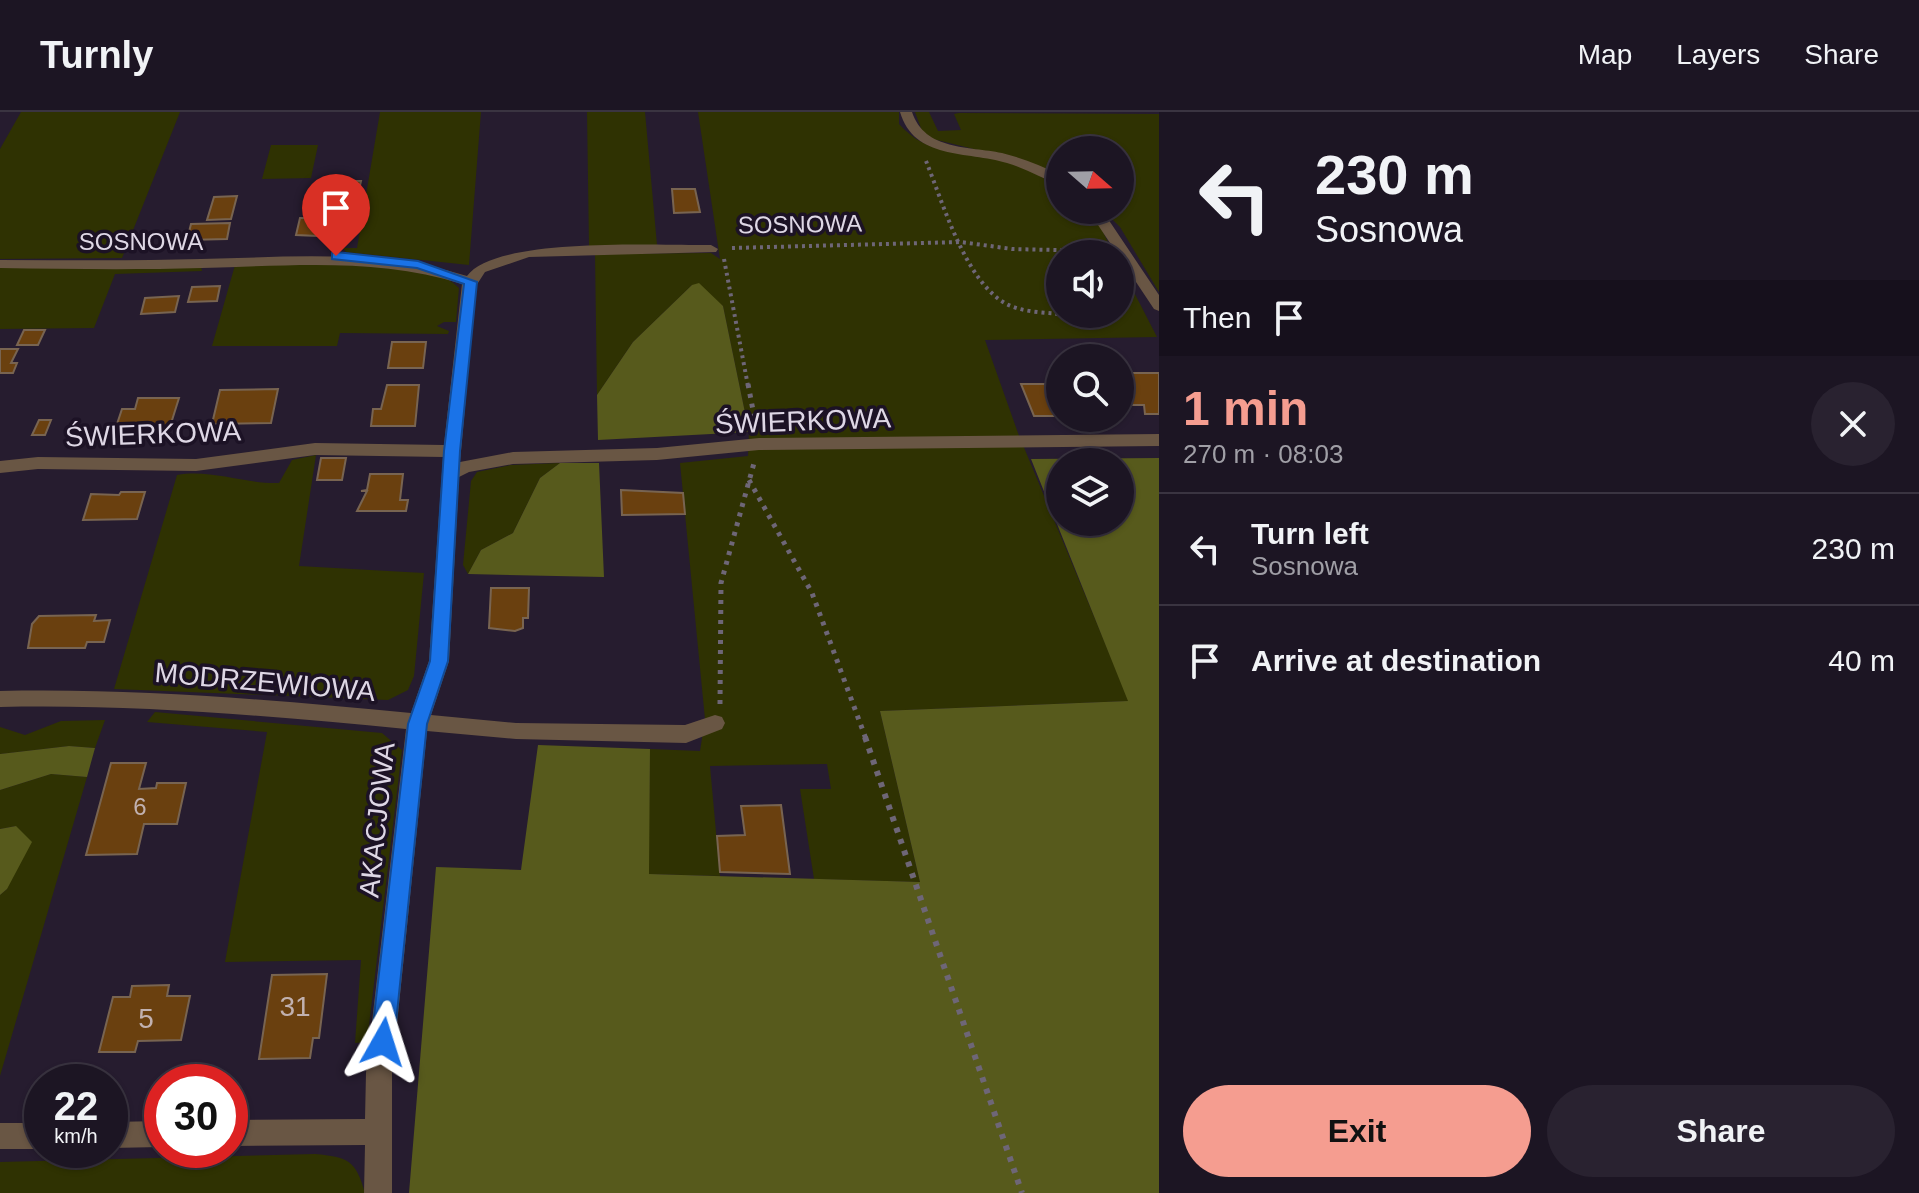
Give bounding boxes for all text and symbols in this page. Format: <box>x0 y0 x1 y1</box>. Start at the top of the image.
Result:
text: Turnly <box>40 34 153 76</box>
text: Map <box>1578 39 1632 70</box>
text: Layers <box>1676 39 1760 70</box>
text: Share <box>1804 39 1879 70</box>
north arrow <box>1046 136 1134 224</box>
map controls <box>1046 136 1134 536</box>
text: 230 m <box>1315 143 1474 206</box>
icon: left <box>1183 144 1287 248</box>
pin <box>302 174 370 256</box>
icon: arrive <box>314 186 358 230</box>
street label: SOSNOWA <box>738 209 862 239</box>
text: Sosnowa <box>1315 209 1463 250</box>
street label: SOSNOWA <box>79 228 203 255</box>
button: sound <box>1046 240 1134 328</box>
icon: arrive <box>1267 296 1311 340</box>
text: Then <box>1183 301 1251 334</box>
button: search <box>1046 344 1134 432</box>
text: 1 min <box>1183 382 1308 435</box>
button: close <box>1811 382 1895 466</box>
street label: ŚWIERKOWA <box>714 401 892 440</box>
street label: ŚWIERKOWA <box>64 414 242 453</box>
text: 270 m · 08:03 <box>1183 439 1343 469</box>
button: layers <box>1046 448 1134 536</box>
text: Turn left <box>1251 517 1369 550</box>
icon: left <box>1183 527 1227 571</box>
text: 230 m <box>1812 532 1895 565</box>
text: Sosnowa <box>1251 551 1358 581</box>
icon: arrive <box>1183 639 1227 683</box>
text: Arrive at destination <box>1251 644 1541 677</box>
text: 40 m <box>1828 644 1895 677</box>
street label: MODRZEWIOWA <box>153 657 377 707</box>
street label: AKACJOWA <box>353 740 401 899</box>
house number: 6 <box>133 793 147 820</box>
house number: 31 <box>279 991 311 1022</box>
position arrow <box>341 1000 425 1084</box>
house number: 5 <box>138 1003 154 1034</box>
speed limit sign: 30 <box>144 1064 248 1168</box>
text: 22 <box>54 1084 98 1128</box>
button: Exit <box>1183 1085 1531 1177</box>
button: Share <box>1547 1085 1895 1177</box>
text: km/h <box>54 1125 98 1147</box>

